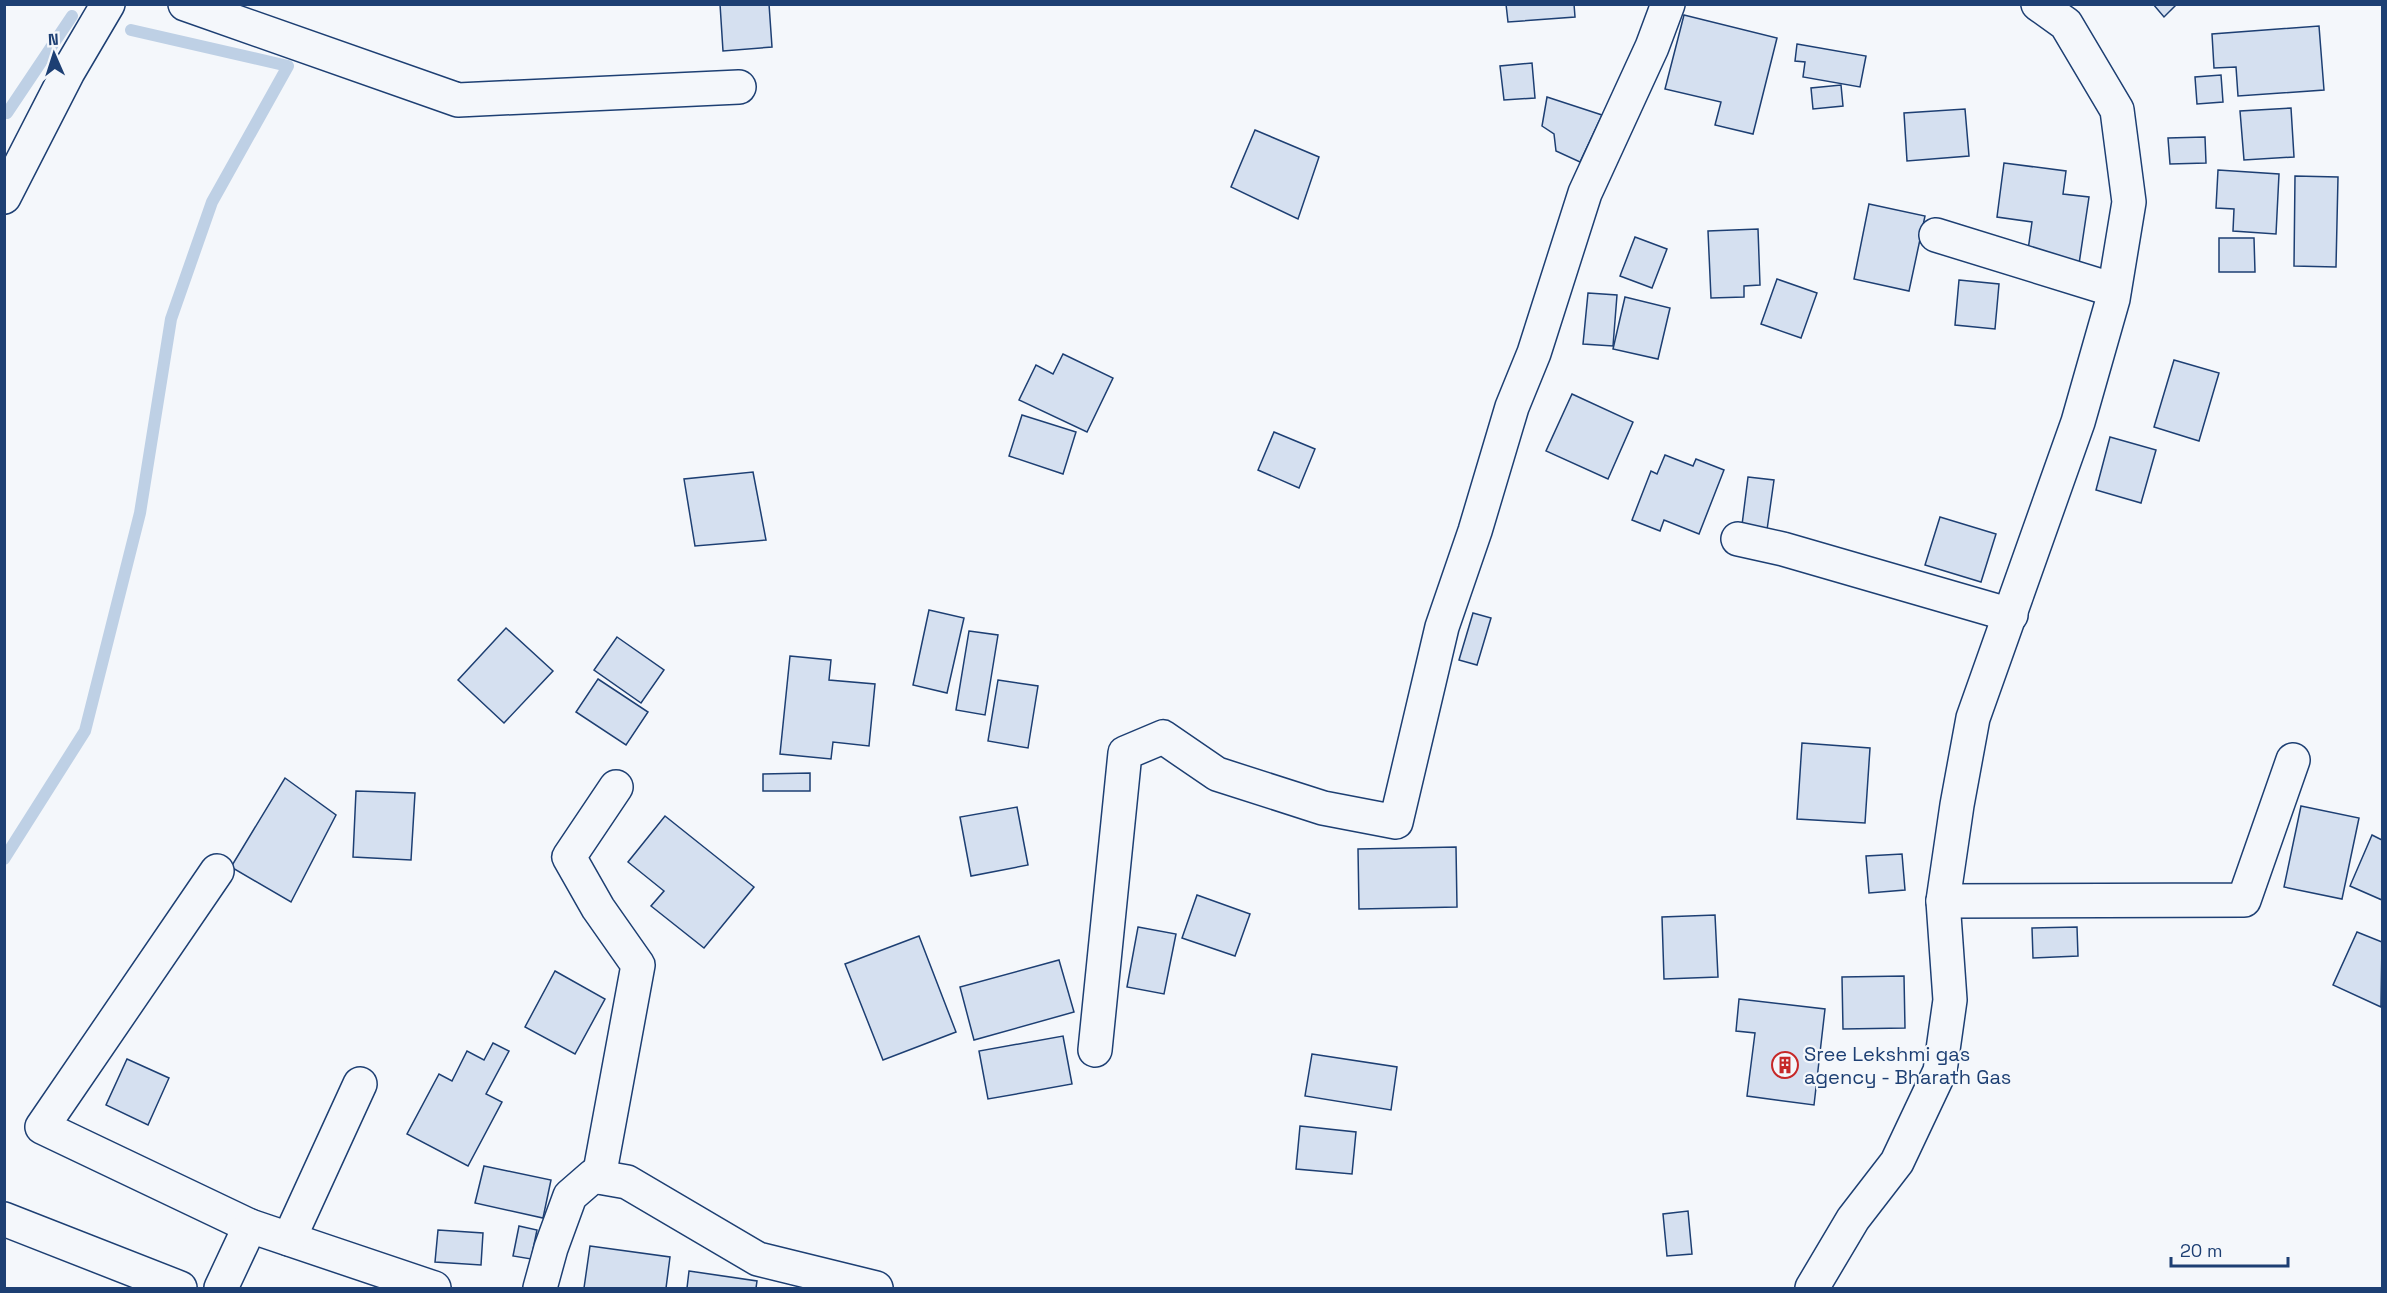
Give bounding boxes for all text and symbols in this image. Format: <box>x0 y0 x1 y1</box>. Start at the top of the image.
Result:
north arrow <box>24 24 84 84</box>
text: N <box>47 29 59 50</box>
place label: Sree Lekshmi gas agency - Bharath Gas <box>1804 1041 2011 1090</box>
building icon: Sree Lekshmi gas agency - Bharath Gas <box>1770 1050 1800 1080</box>
scale bar <box>2171 1230 2288 1268</box>
text: 20 m <box>2180 1239 2223 1262</box>

